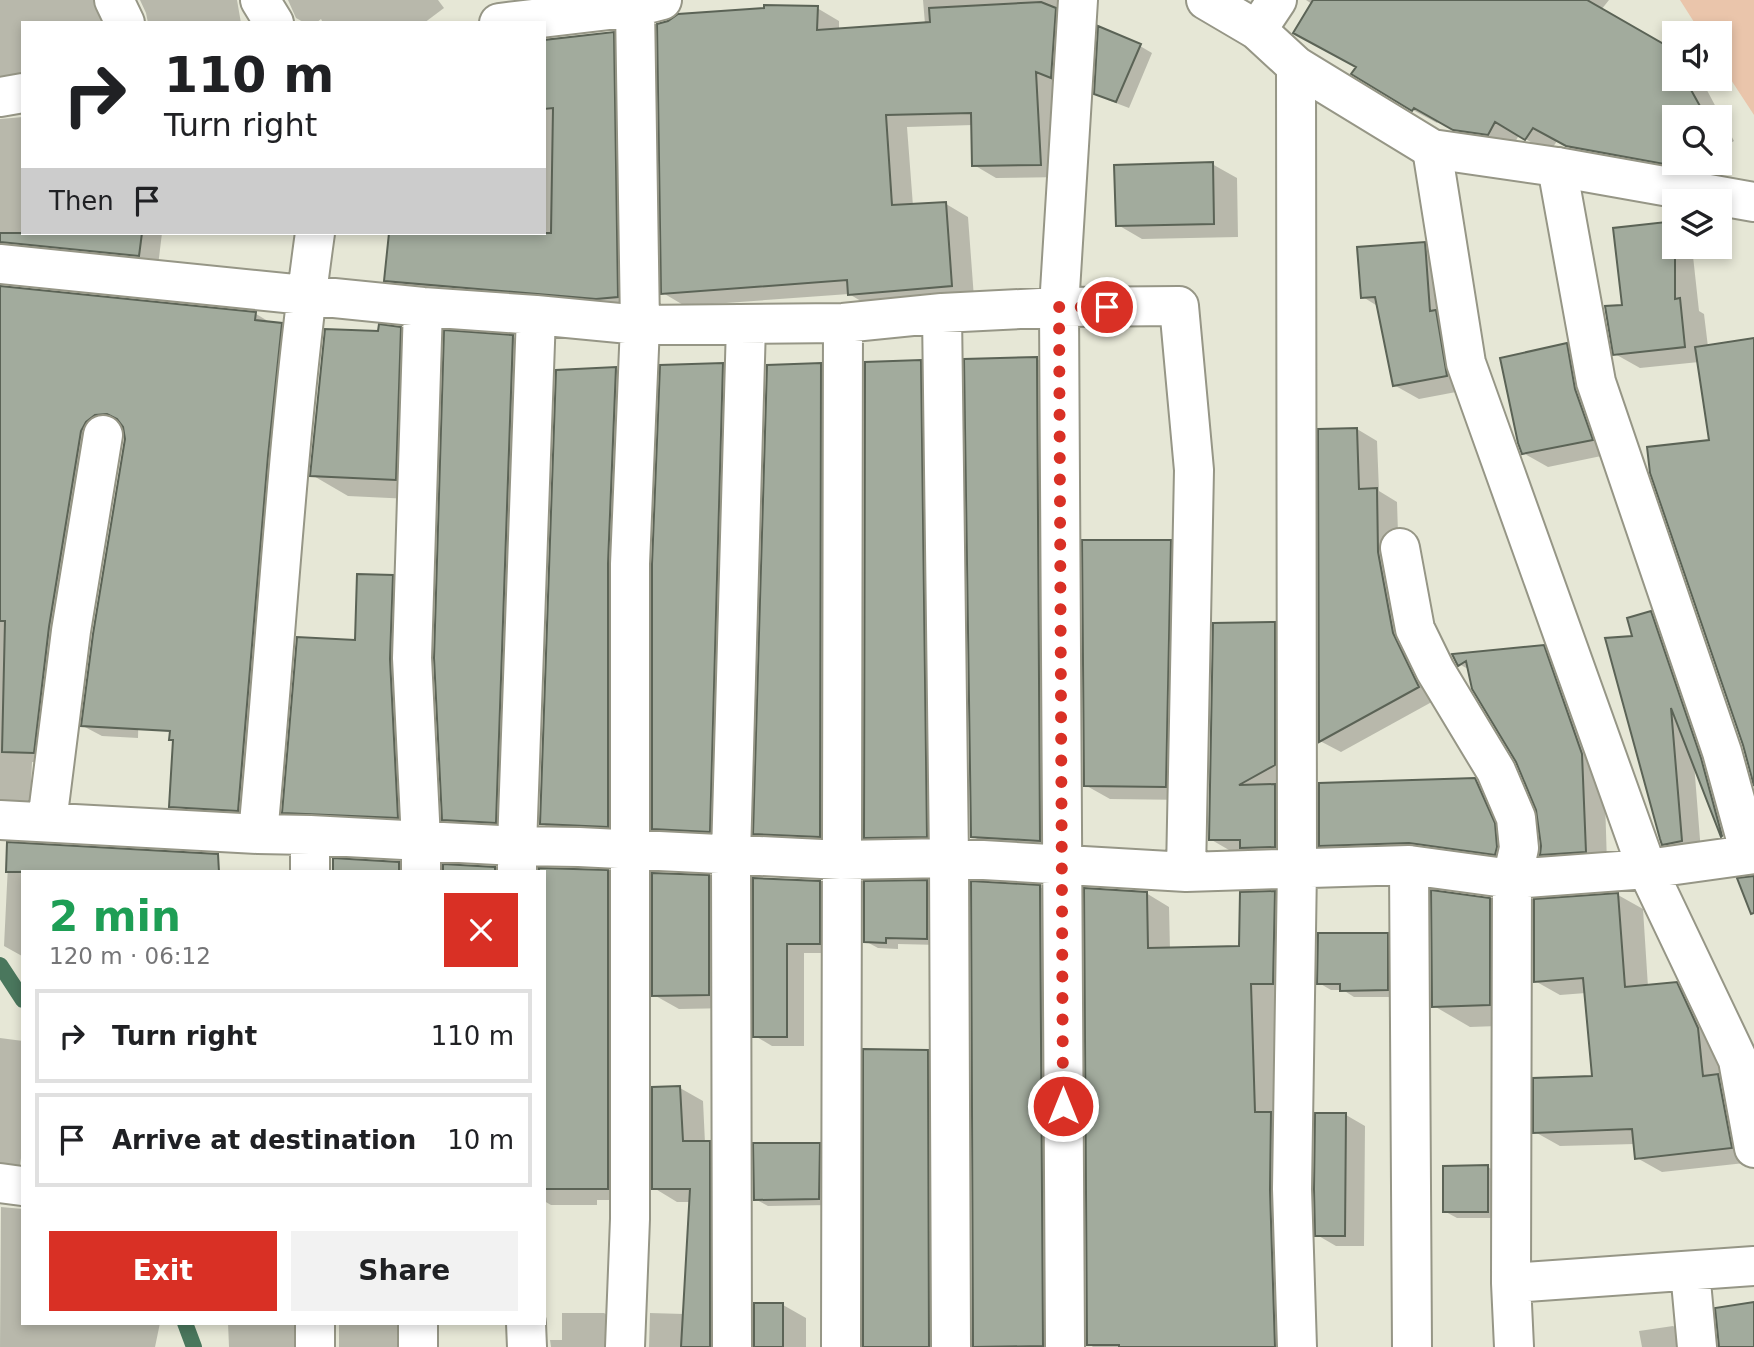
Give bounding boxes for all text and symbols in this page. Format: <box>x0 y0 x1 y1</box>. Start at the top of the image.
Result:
map controls <box>1662 21 1732 259</box>
button: sound <box>1662 21 1732 91</box>
text: 110 m <box>164 47 334 104</box>
icon: right <box>49 49 140 140</box>
button: search <box>1662 105 1732 175</box>
text: Turn right <box>164 106 317 144</box>
icon: arrive <box>128 182 166 220</box>
text: Then <box>49 186 114 216</box>
button: layers <box>1662 189 1732 259</box>
pin <box>1077 277 1137 337</box>
icon: arrive <box>1088 288 1126 326</box>
text: 2 min <box>49 892 181 941</box>
button: close <box>444 893 518 967</box>
text: 120 m · 06:12 <box>49 943 211 969</box>
icon: right <box>53 1017 91 1055</box>
text: Turn right <box>112 1021 257 1051</box>
text: 110 m <box>431 1021 514 1051</box>
position arrow <box>1026 1069 1100 1143</box>
icon: arrive <box>53 1121 91 1159</box>
text: Arrive at destination <box>112 1125 416 1155</box>
text: 10 m <box>447 1125 514 1155</box>
button: Exit <box>49 1231 277 1311</box>
button: Share <box>291 1231 518 1311</box>

